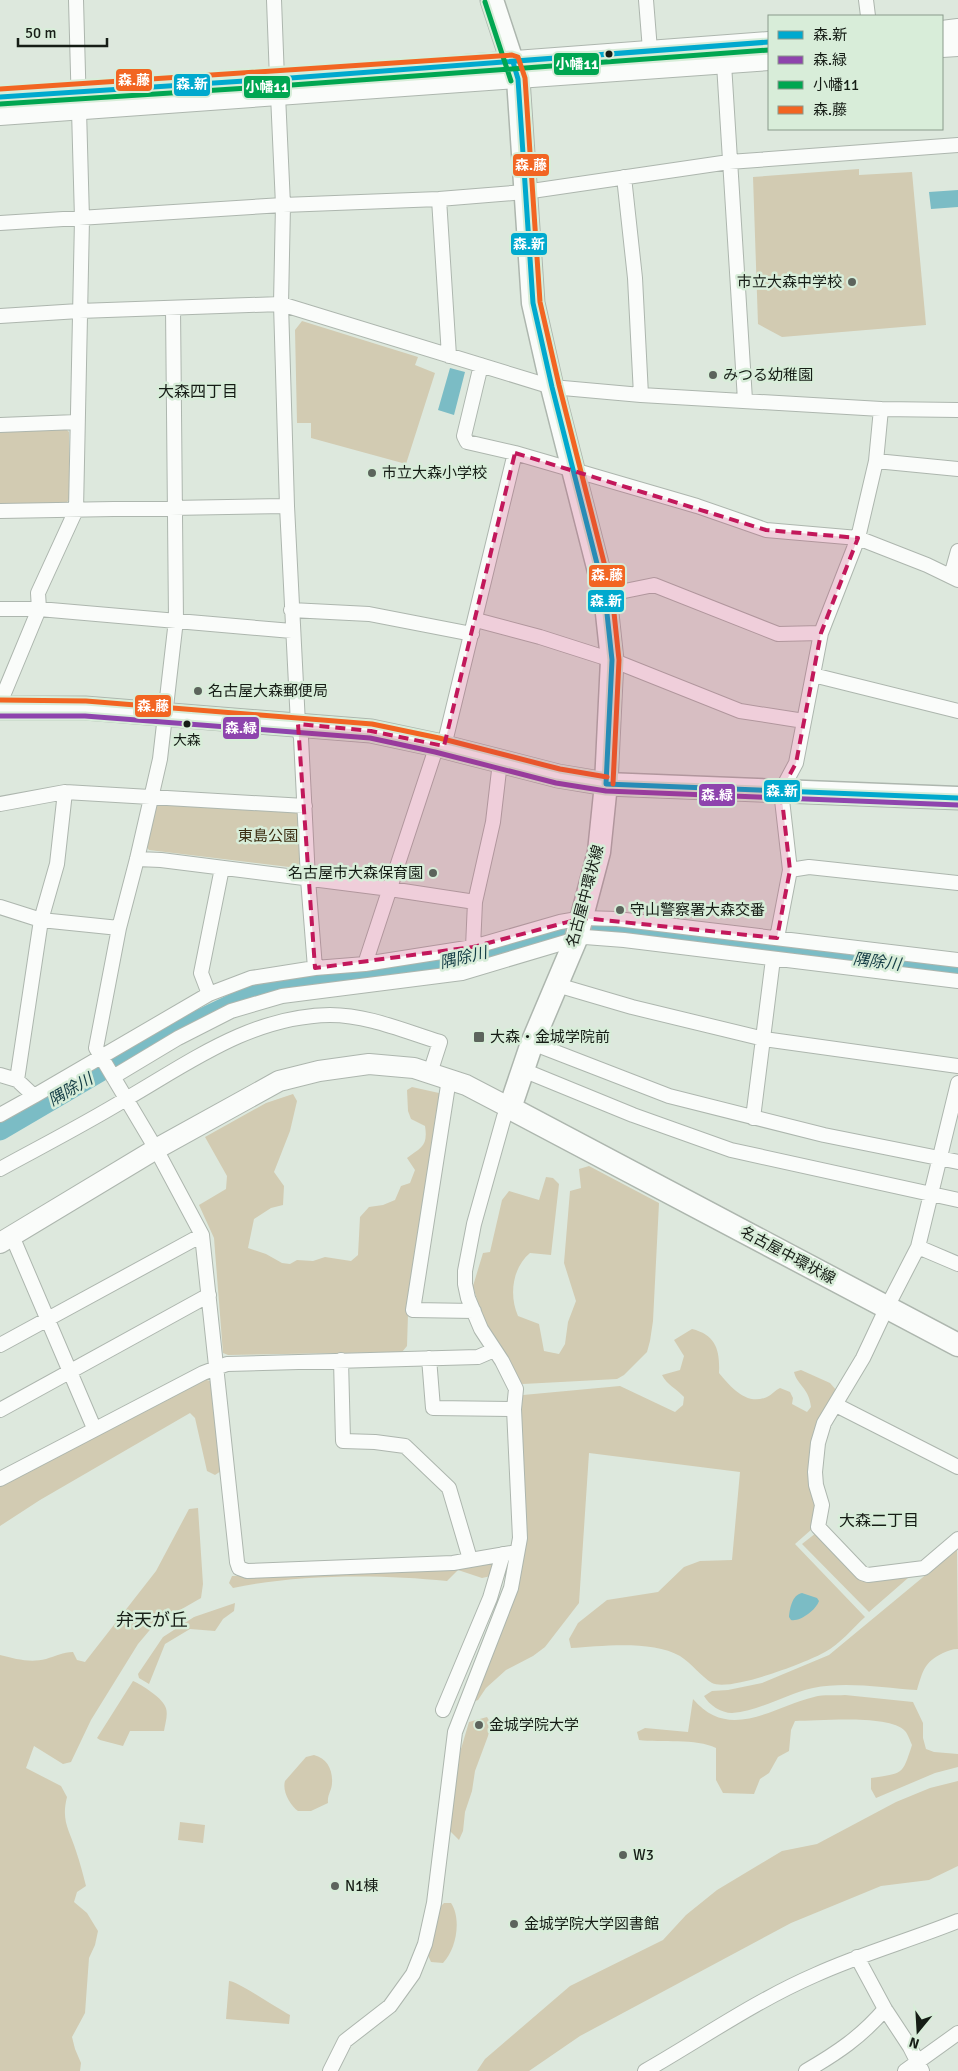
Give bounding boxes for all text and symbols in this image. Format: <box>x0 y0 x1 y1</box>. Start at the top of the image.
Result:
scale bar <box>18 15 106 47</box>
legend <box>768 15 943 130</box>
text: 50 m <box>25 24 56 42</box>
text: 森.新 <box>813 26 847 44</box>
unlabelled marker <box>604 49 614 59</box>
text: 森.緑 <box>813 51 847 69</box>
line badge: 小幡11 <box>553 52 600 76</box>
text: 小幡11 <box>555 56 599 73</box>
line badge: 森.藤 <box>115 68 153 92</box>
text: 森.藤 <box>118 72 150 89</box>
line badge: 森.新 <box>173 73 211 97</box>
line badge: 小幡11 <box>243 75 291 99</box>
text: 森.新 <box>176 76 208 93</box>
text: 小幡11 <box>813 76 859 94</box>
text: 小幡11 <box>245 79 289 96</box>
text: 森.藤 <box>813 101 847 119</box>
line badge: 森.藤 <box>512 153 550 177</box>
text: 森.藤 <box>515 157 547 174</box>
line badge: 森.新 <box>510 232 548 256</box>
text: 森.新 <box>513 236 545 253</box>
place label: 市立大森中学校 <box>737 273 842 291</box>
marker: 市立大森中学校 <box>846 276 858 288</box>
place label: みつる幼稚園 <box>723 366 813 384</box>
marker: みつる幼稚園 <box>707 369 719 381</box>
district label: 大森四丁目 <box>158 382 238 402</box>
place label: 市立大森小学校 <box>382 464 487 482</box>
marker: 市立大森小学校 <box>366 467 378 479</box>
line badge: 森.藤 <box>588 564 626 588</box>
text: 森.藤 <box>591 567 623 584</box>
line badge: 森.新 <box>587 589 625 613</box>
text: 森.新 <box>590 593 622 610</box>
place label: 名古屋大森郵便局 <box>208 682 328 700</box>
marker: 名古屋大森郵便局 <box>192 685 204 697</box>
line badge: 森.藤 <box>134 694 172 718</box>
text: 森.藤 <box>137 698 169 715</box>
line badge: 森.緑 <box>222 716 260 740</box>
marker: 大森 <box>182 719 192 729</box>
text: 森.緑 <box>225 720 257 737</box>
place label: 大森 <box>173 732 201 749</box>
line badge: 森.新 <box>763 779 801 803</box>
line badge: 森.緑 <box>698 783 736 807</box>
text: 森.新 <box>766 783 798 800</box>
text: 森.緑 <box>701 787 733 804</box>
park label: 東島公園 <box>238 827 298 845</box>
street label: 名古屋中環状線 <box>563 843 607 949</box>
place label: 名古屋市大森保育園 <box>288 864 423 882</box>
marker: 名古屋市大森保育園 <box>427 867 439 879</box>
place label: 守山警察署大森交番 <box>630 901 765 919</box>
marker: 守山警察署大森交番 <box>614 904 626 916</box>
water label: 隅除川 <box>438 942 491 973</box>
water label: 隅除川 <box>852 949 904 975</box>
place label: 大森・金城学院前 <box>490 1028 610 1046</box>
marker: 大森・金城学院前 <box>472 1030 486 1044</box>
water label: 隅除川 <box>45 1068 98 1111</box>
street label: 名古屋中環状線 <box>737 1222 839 1288</box>
district label: 大森二丁目 <box>839 1511 919 1531</box>
district label: 弁天が丘 <box>116 1609 188 1631</box>
place label: 金城学院大学 <box>489 1716 579 1734</box>
marker: 金城学院大学 <box>473 1719 485 1731</box>
place label: W3 <box>633 1846 654 1864</box>
marker: W3 <box>617 1849 629 1861</box>
place label: N1棟 <box>345 1877 378 1895</box>
marker: N1棟 <box>329 1880 341 1892</box>
place label: 金城学院大学図書館 <box>524 1915 659 1933</box>
marker: 金城学院大学図書館 <box>508 1918 520 1930</box>
north arrow <box>893 2006 943 2056</box>
text: N <box>907 2033 921 2052</box>

